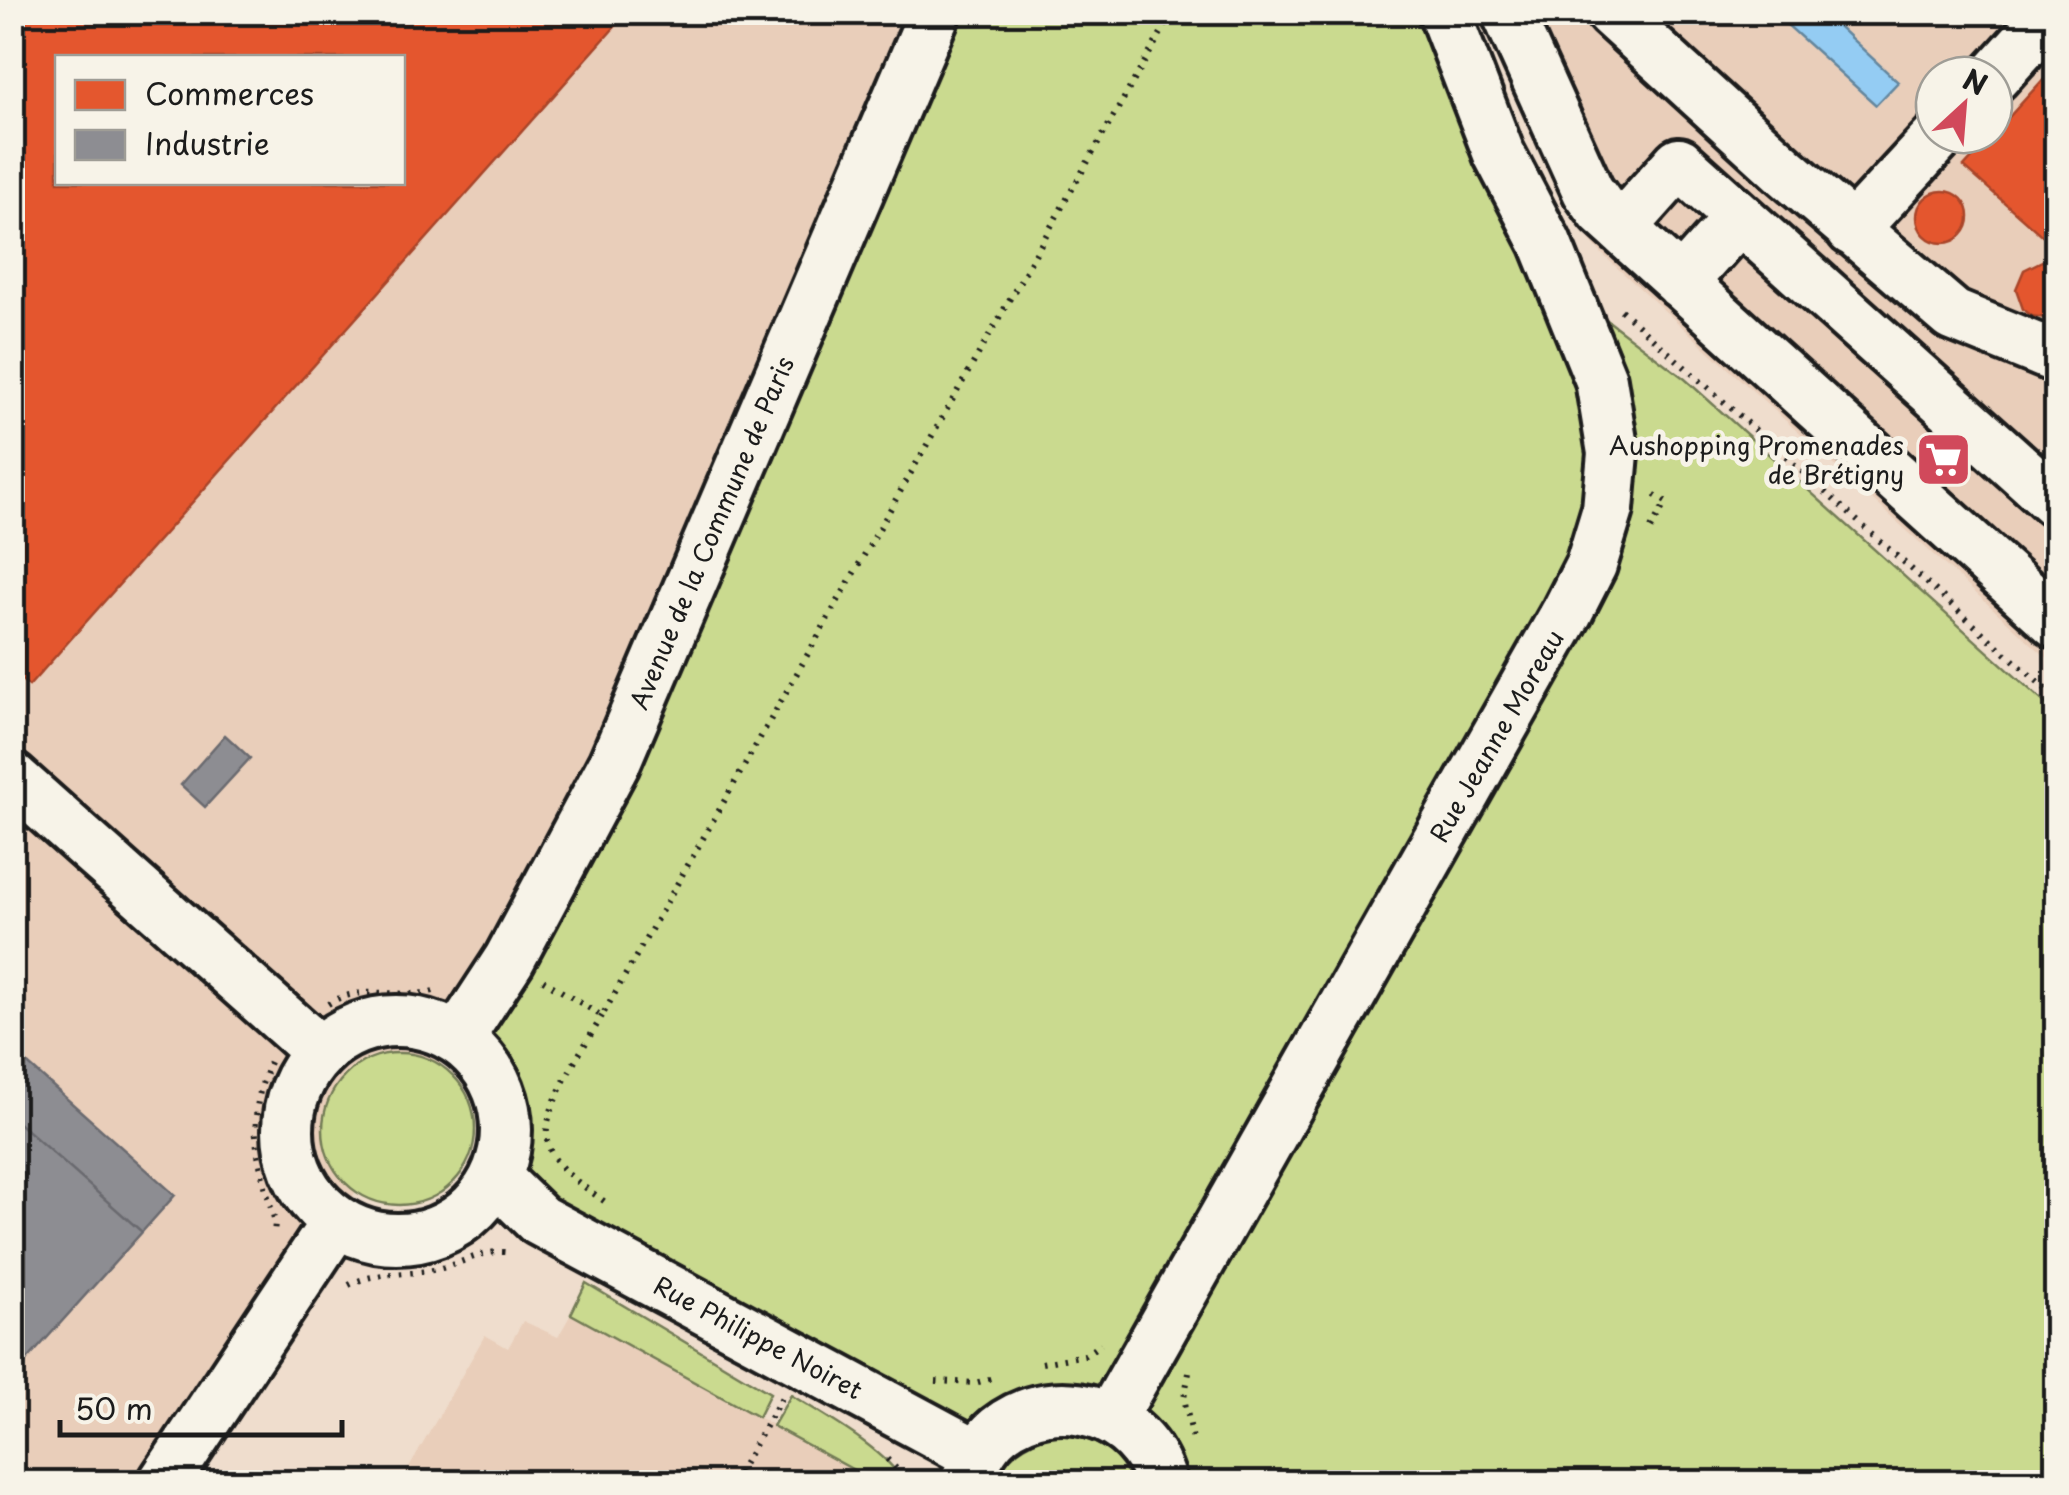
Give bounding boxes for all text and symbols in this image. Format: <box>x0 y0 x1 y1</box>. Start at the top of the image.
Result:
legend <box>55 55 405 185</box>
north arrow <box>1914 55 2014 155</box>
text: N <box>1956 57 1995 105</box>
text: Commerces <box>145 70 314 115</box>
text: Industrie <box>145 120 270 165</box>
street label: Avenue de la Commune de Paris <box>619 350 803 715</box>
place label: Aushopping Promenades de Brétigny <box>1609 426 1904 493</box>
supermarket icon: Aushopping Promenades de Brétigny <box>1913 430 1973 490</box>
street label: Rue Jeanne Moreau <box>1420 622 1573 849</box>
street label: Rue Philippe Noiret <box>647 1266 870 1408</box>
scale bar <box>60 1375 342 1437</box>
text: 50 m <box>75 1385 153 1430</box>

